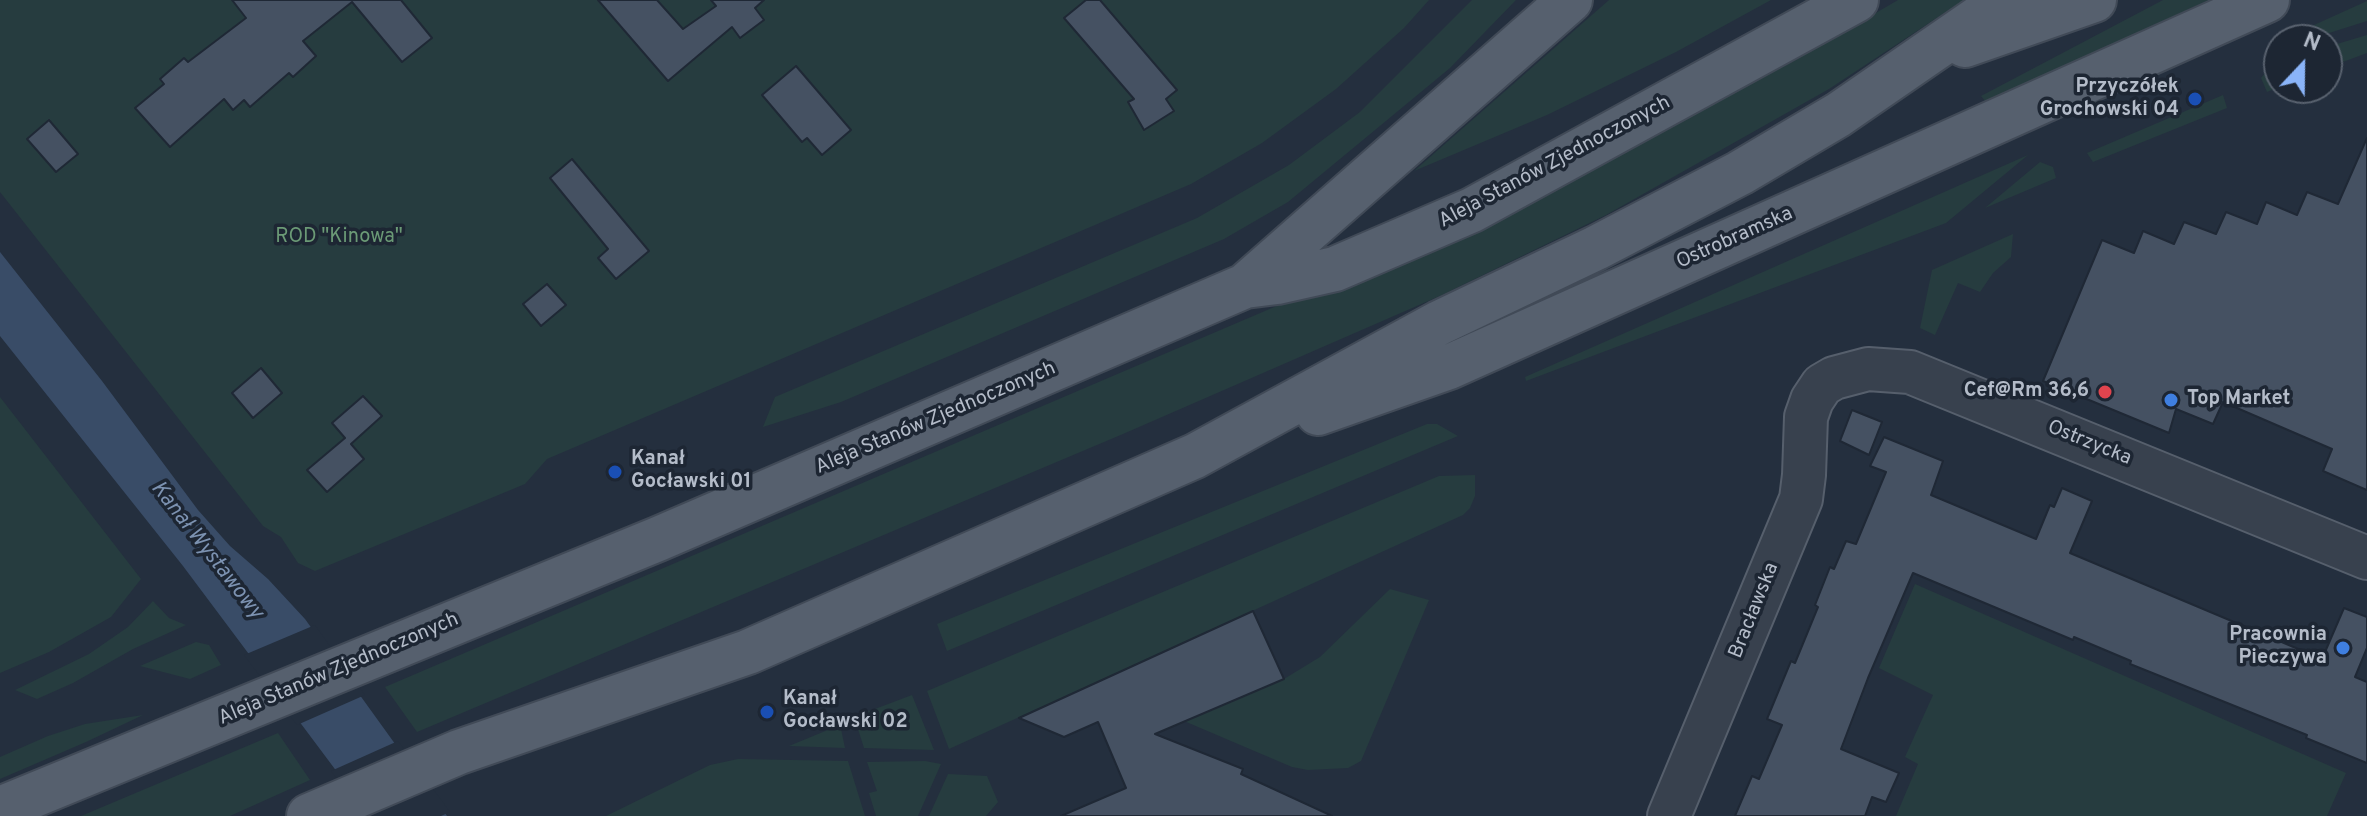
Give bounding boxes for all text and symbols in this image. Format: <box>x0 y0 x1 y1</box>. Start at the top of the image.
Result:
north arrow <box>2263 24 2343 104</box>
text: N <box>2299 28 2324 59</box>
place label: Przyczółek Grochowski 04 <box>2040 76 2179 123</box>
marker: Przyczółek Grochowski 04 <box>2186 90 2204 108</box>
street label: Aleja Stanów Zjednoczonych <box>1435 92 1675 234</box>
street label: Ostrobramska <box>1673 203 1797 275</box>
park label: ROD "Kinowa" <box>275 226 403 250</box>
street label: Aleja Stanów Zjednoczonych <box>812 357 1060 481</box>
place label: Cef@Rm 36,6 <box>1964 380 2089 404</box>
marker: Cef@Rm 36,6 <box>2096 383 2114 401</box>
place label: Top Market <box>2187 388 2290 412</box>
marker: Top Market <box>2162 391 2180 409</box>
street label: Ostrzycka <box>2043 416 2135 472</box>
place label: Kanał Gocławski 01 <box>631 448 751 495</box>
marker: Kanał Gocławski 01 <box>606 463 624 481</box>
water label: Kanał Wystawowy <box>144 477 268 625</box>
street label: Bracławska <box>1725 560 1785 662</box>
street label: Aleja Stanów Zjednoczonych <box>215 608 463 732</box>
place label: Pracownia Pieczywa <box>2229 624 2327 671</box>
marker: Pracownia Pieczywa <box>2334 639 2352 657</box>
place label: Kanał Gocławski 02 <box>783 688 908 735</box>
marker: Kanał Gocławski 02 <box>758 703 776 721</box>

